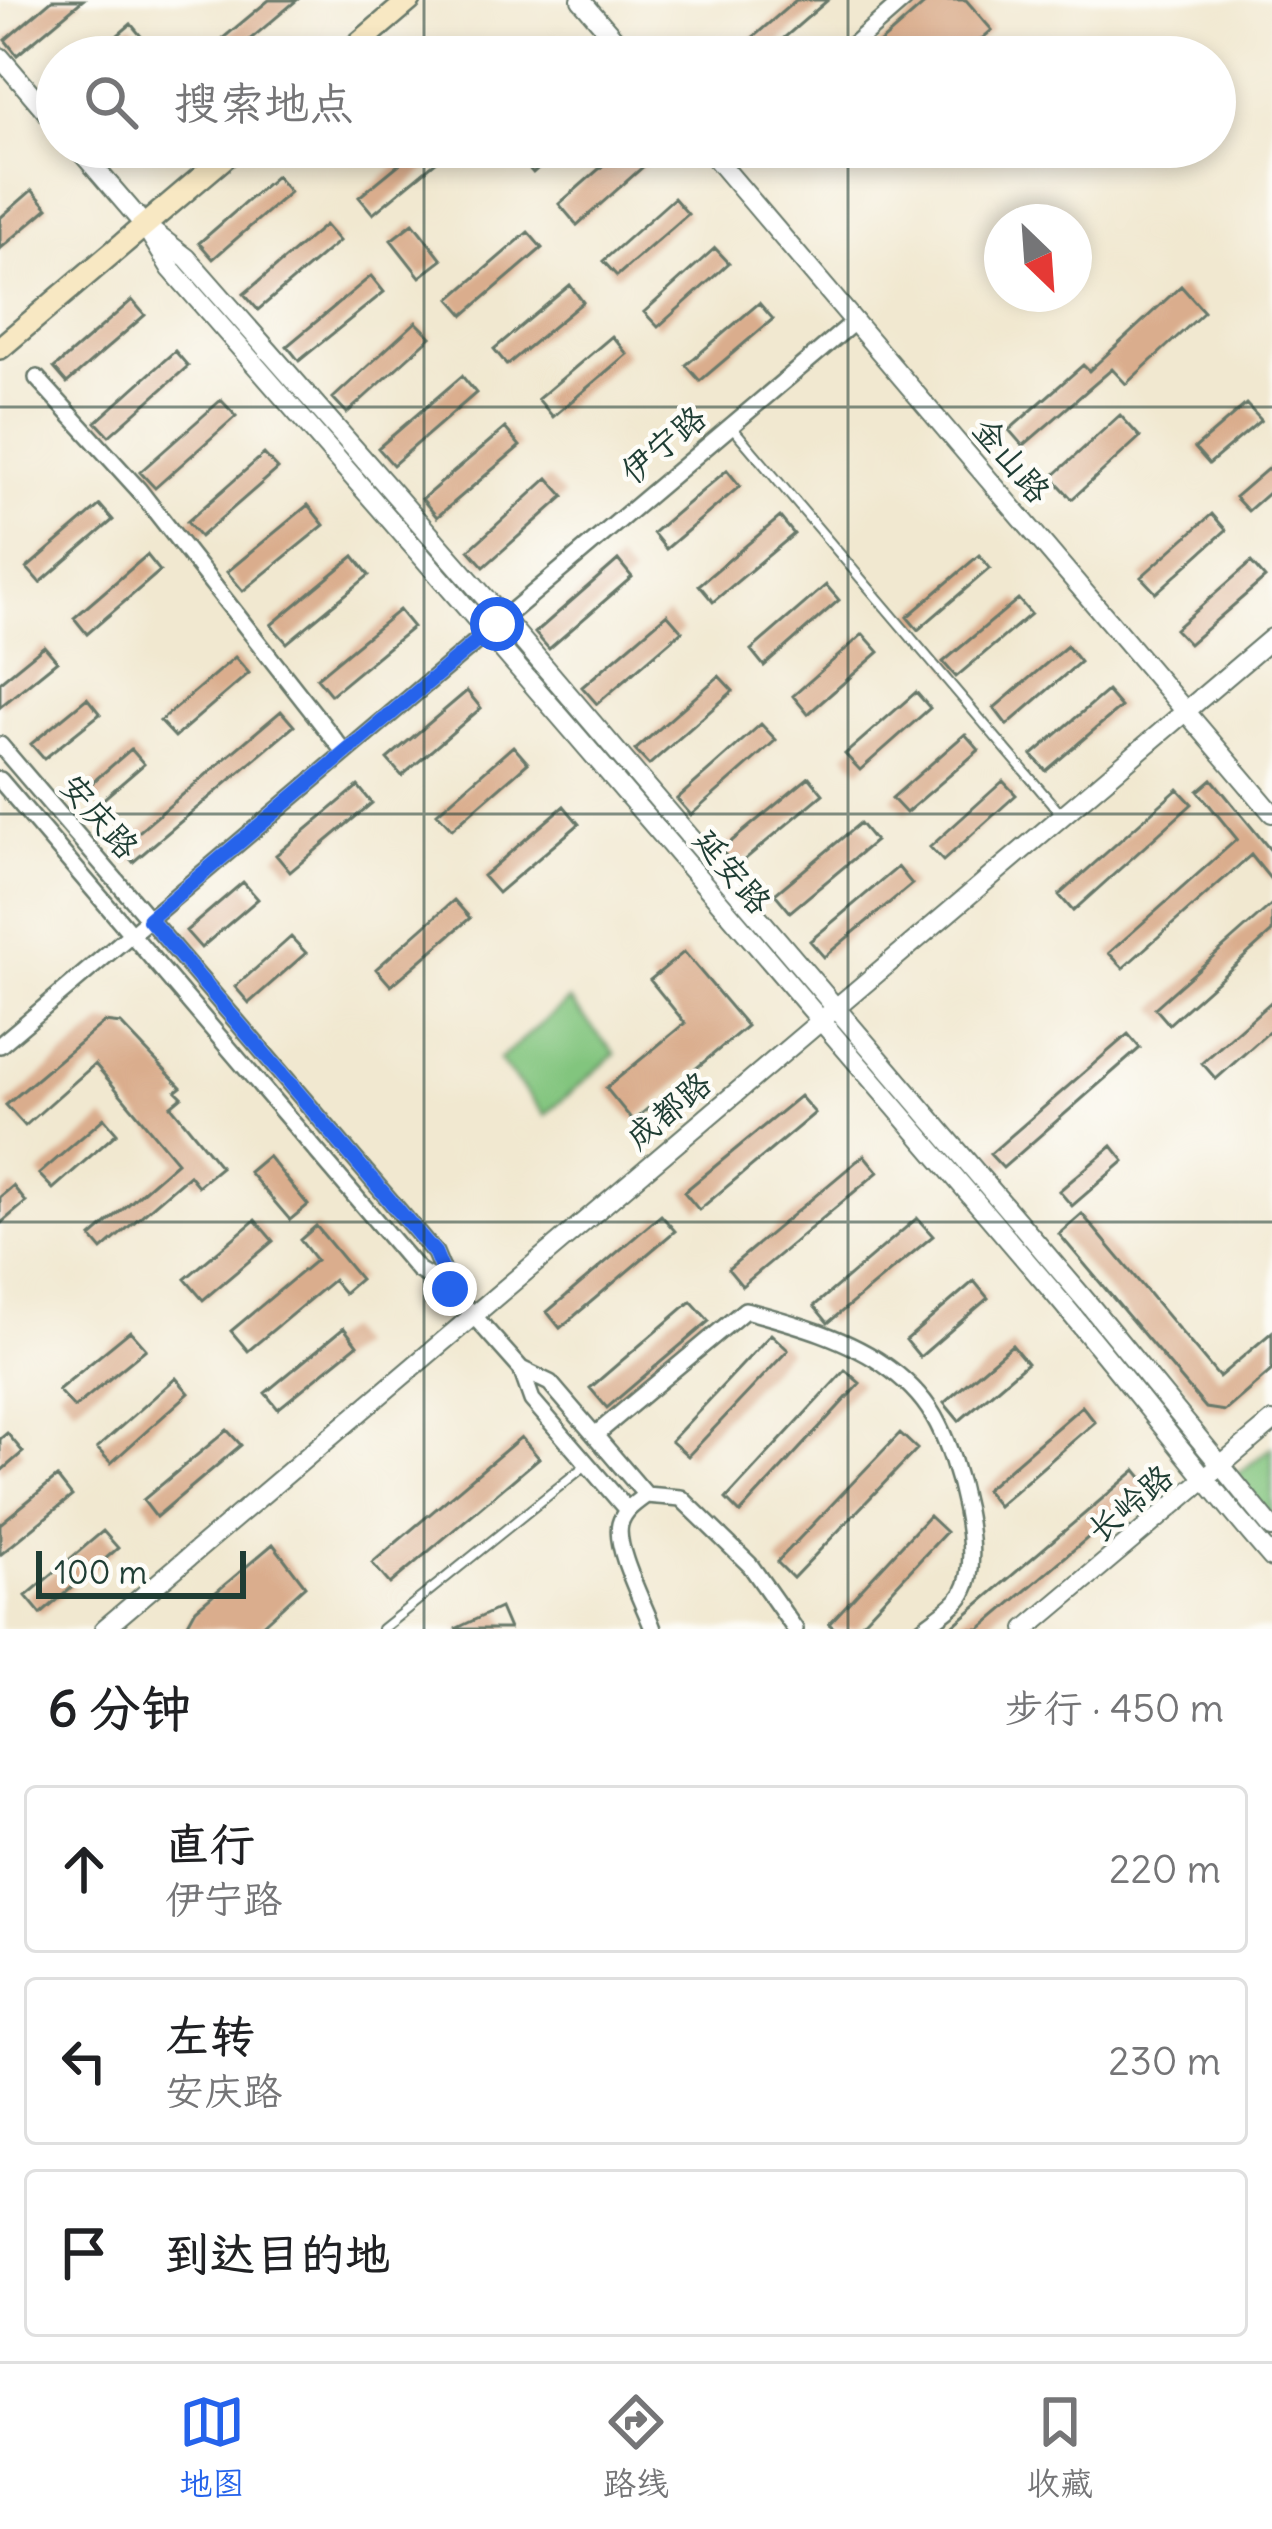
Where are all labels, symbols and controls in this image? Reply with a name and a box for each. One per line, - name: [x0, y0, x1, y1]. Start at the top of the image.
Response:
- search box: [36, 36, 1236, 168]
- icon: search: [78, 69, 144, 135]
- text: 搜索地点: [174, 75, 354, 131]
- north arrow: [984, 204, 1092, 312]
- street label: 伊宁路: [612, 396, 714, 492]
- street label: 金山路: [964, 409, 1060, 511]
- route start: [470, 597, 524, 651]
- street label: 安庆路: [52, 765, 148, 867]
- street label: 延安路: [685, 820, 781, 922]
- street label: 成都路: [617, 1062, 719, 1158]
- route end: [423, 1262, 477, 1316]
- street label: 长岭路: [1079, 1455, 1181, 1551]
- scale bar: [36, 1545, 246, 1598]
- text: 100 m: [54, 1551, 147, 1593]
- text: 6 分钟: [48, 1676, 192, 1740]
- text: 步行 · 450 m: [1005, 1684, 1224, 1733]
- text: 直行: [165, 1816, 255, 1872]
- icon: ahead: [51, 1836, 117, 1902]
- text: 220 m: [1109, 1845, 1221, 1894]
- text: 伊宁路: [165, 1875, 282, 1924]
- text: 左转: [165, 2008, 255, 2064]
- icon: left: [51, 2028, 117, 2094]
- text: 230 m: [1108, 2037, 1221, 2086]
- text: 安庆路: [165, 2067, 282, 2116]
- icon: arrive: [51, 2220, 117, 2286]
- text: 到达目的地: [165, 2226, 390, 2282]
- tab: 地图: [179, 2389, 245, 2504]
- tab: 路线: [603, 2389, 669, 2504]
- tab: 收藏: [1027, 2389, 1093, 2504]

